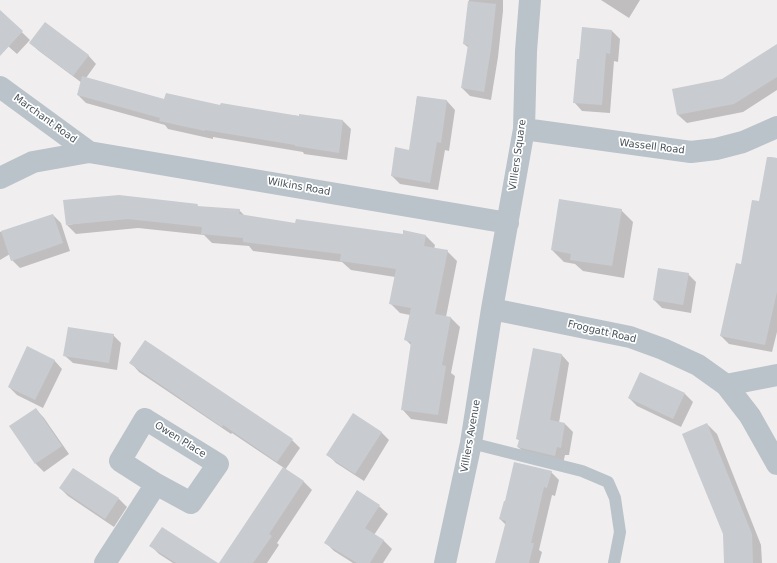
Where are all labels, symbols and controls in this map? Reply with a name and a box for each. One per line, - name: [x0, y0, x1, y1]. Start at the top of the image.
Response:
- street label: Marchant Road: [11, 92, 79, 146]
- street label: Villiers Square: [507, 119, 529, 191]
- street label: Wassell Road: [619, 137, 685, 157]
- street label: Wilkins Road: [267, 176, 331, 198]
- street label: Froggatt Road: [567, 318, 637, 346]
- street label: Villiers Avenue: [459, 399, 483, 473]
- street label: Owen Place: [152, 419, 208, 461]

